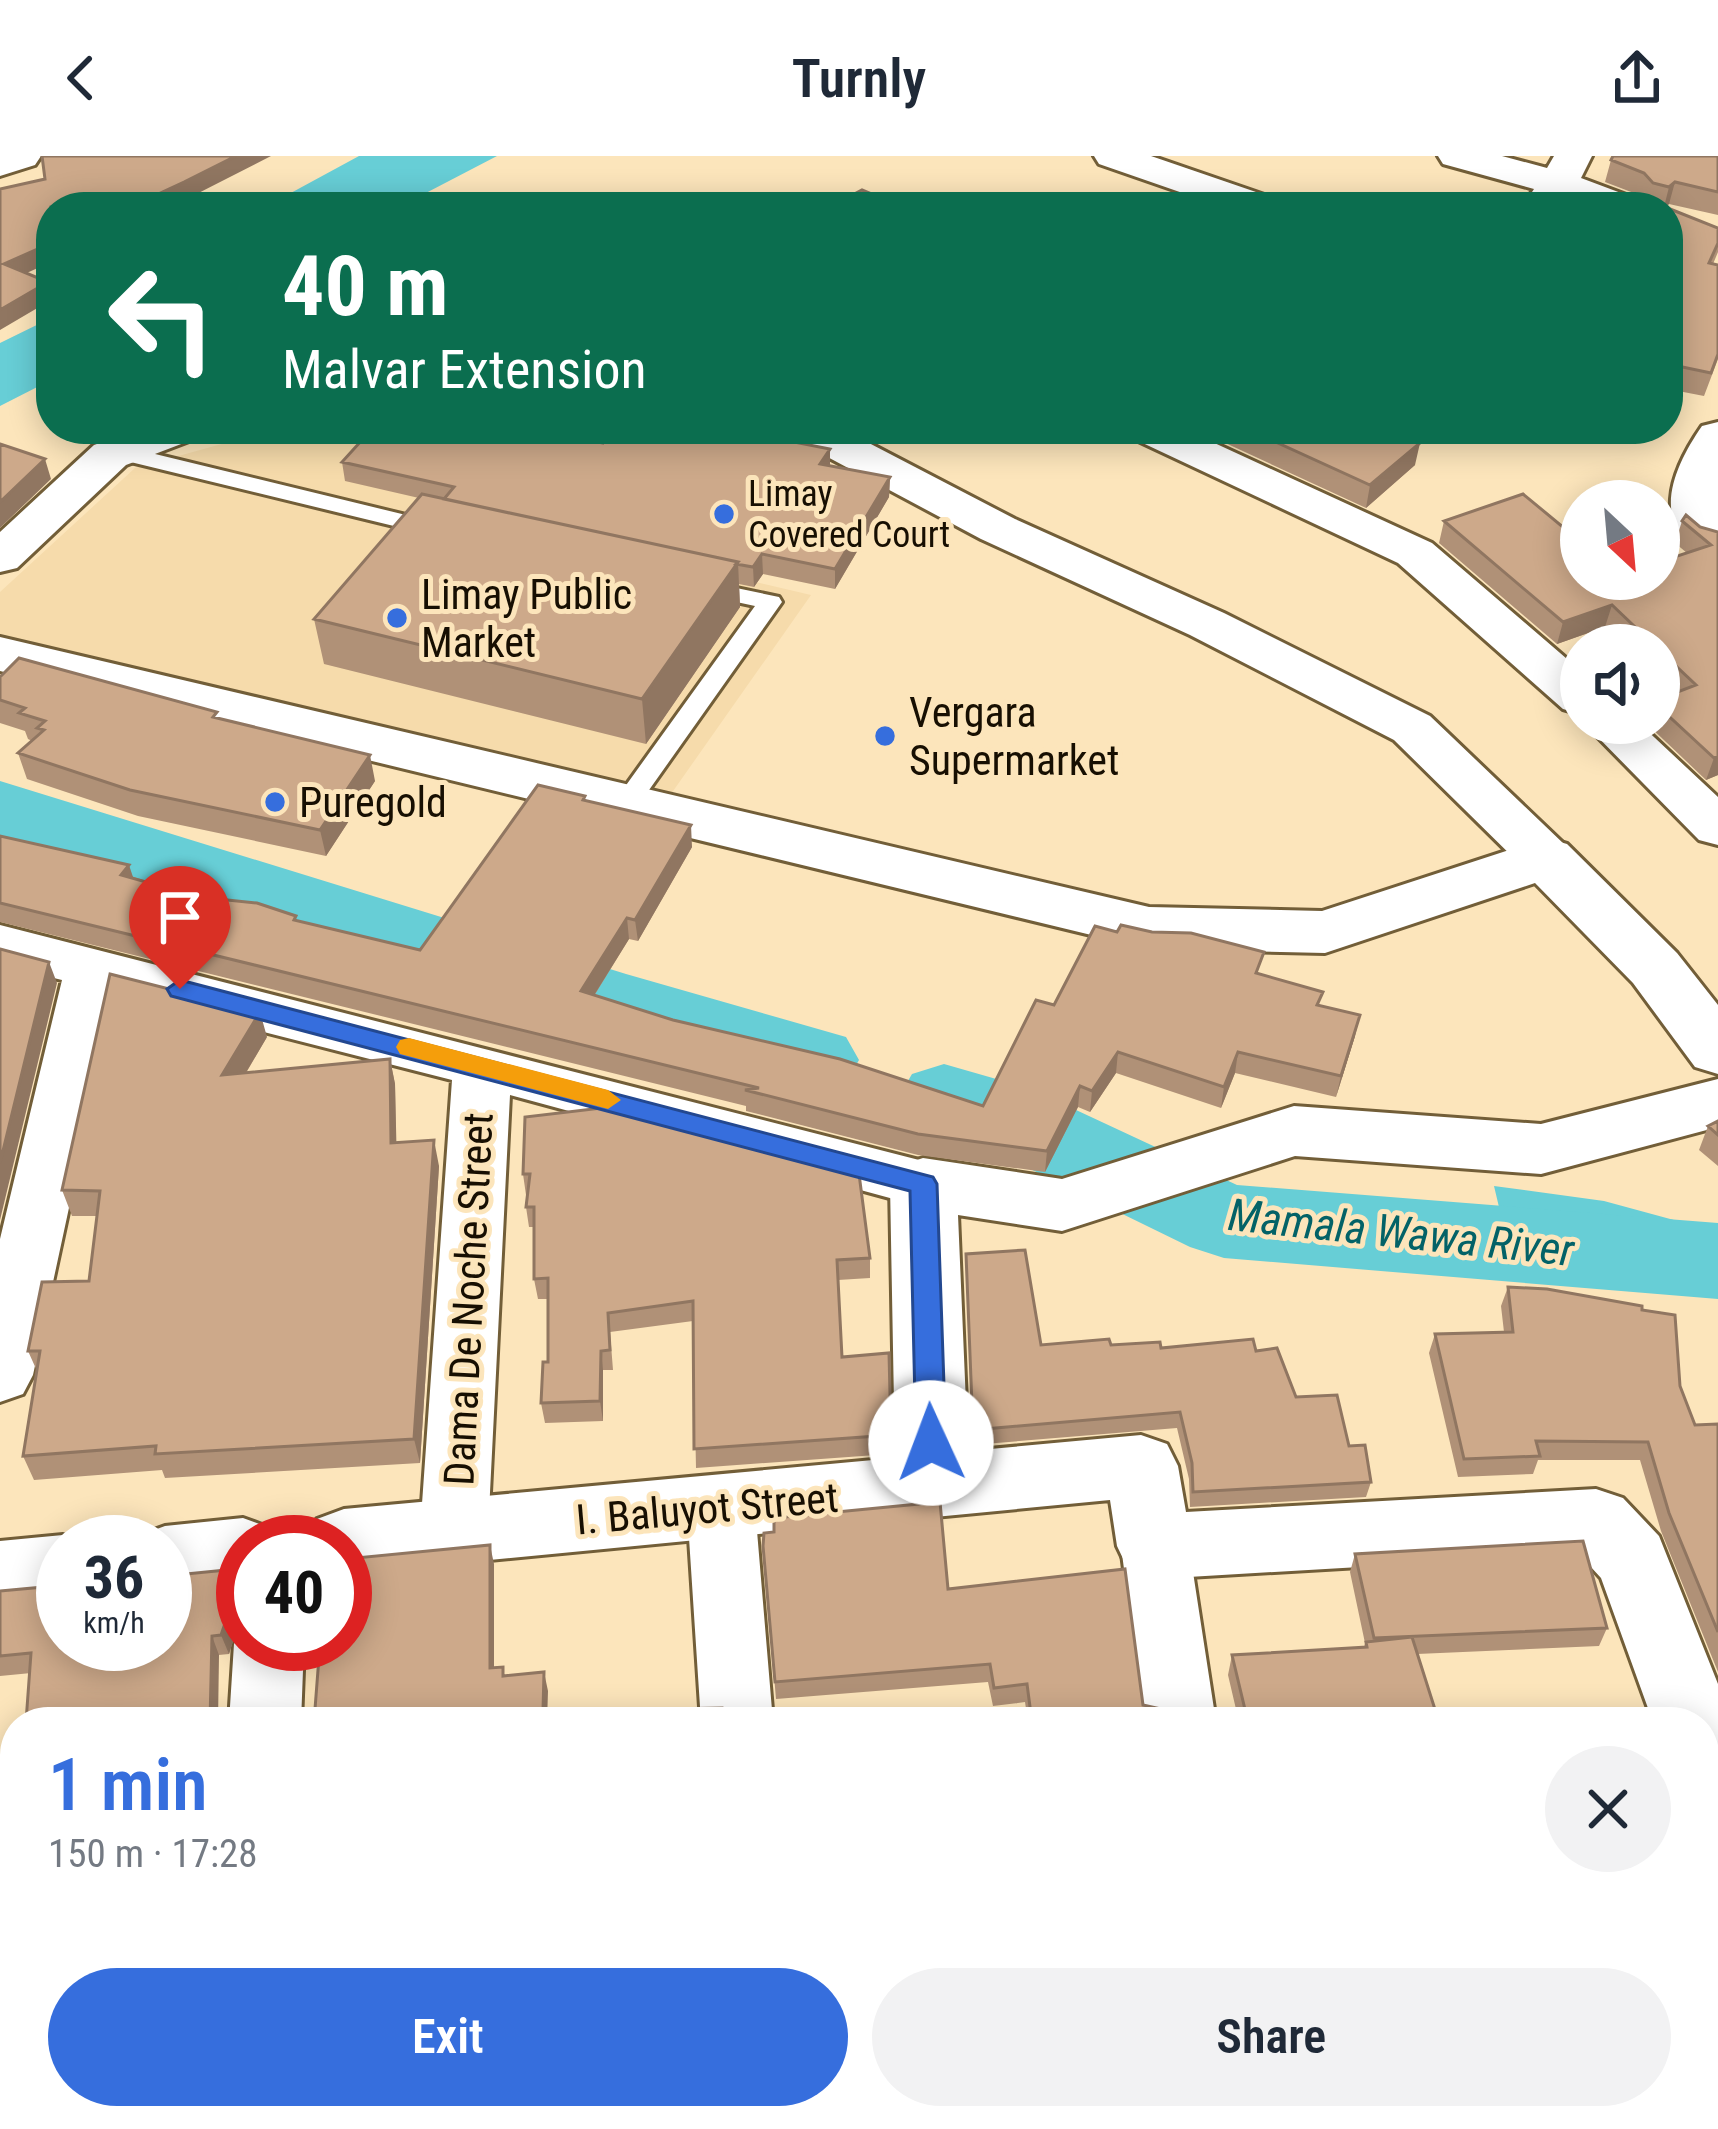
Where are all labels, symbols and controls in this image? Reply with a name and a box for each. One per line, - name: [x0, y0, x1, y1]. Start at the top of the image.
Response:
- icon: back: [48, 45, 114, 111]
- icon: share: [1604, 45, 1670, 111]
- text: Turnly: [792, 47, 926, 110]
- text: 40 m: [282, 237, 449, 336]
- icon: left: [84, 240, 240, 396]
- text: Malvar Extension: [282, 338, 647, 401]
- place label: Limay Covered Court: [748, 473, 950, 556]
- north arrow: [1560, 480, 1680, 600]
- map controls: [1560, 480, 1680, 744]
- marker: Limay Covered Court: [711, 501, 737, 527]
- place label: Limay Public Market: [421, 570, 632, 667]
- marker: Limay Public Market: [384, 605, 410, 631]
- button: sound: [1560, 624, 1680, 744]
- place label: Vergara Supermarket: [909, 688, 1119, 785]
- marker: Vergara Supermarket: [872, 723, 898, 749]
- place label: Puregold: [299, 778, 447, 827]
- marker: Puregold: [262, 789, 288, 815]
- pin: [129, 866, 231, 989]
- icon: arrive: [147, 884, 213, 950]
- street label: Dama De Noche Street: [434, 1111, 503, 1487]
- water label: Mamala Wawa River: [1226, 1188, 1578, 1277]
- position arrow: [868, 1380, 994, 1506]
- street label: I. Baluyot Street: [574, 1473, 840, 1544]
- speed limit sign: 40: [216, 1515, 372, 1671]
- text: 36: [84, 1542, 144, 1613]
- text: km/h: [83, 1605, 145, 1640]
- text: 1 min: [48, 1743, 207, 1828]
- button: close: [1545, 1746, 1671, 1872]
- text: 150 m · 17:28: [48, 1831, 258, 1877]
- button: Exit: [48, 1968, 848, 2106]
- button: Share: [872, 1968, 1671, 2106]

